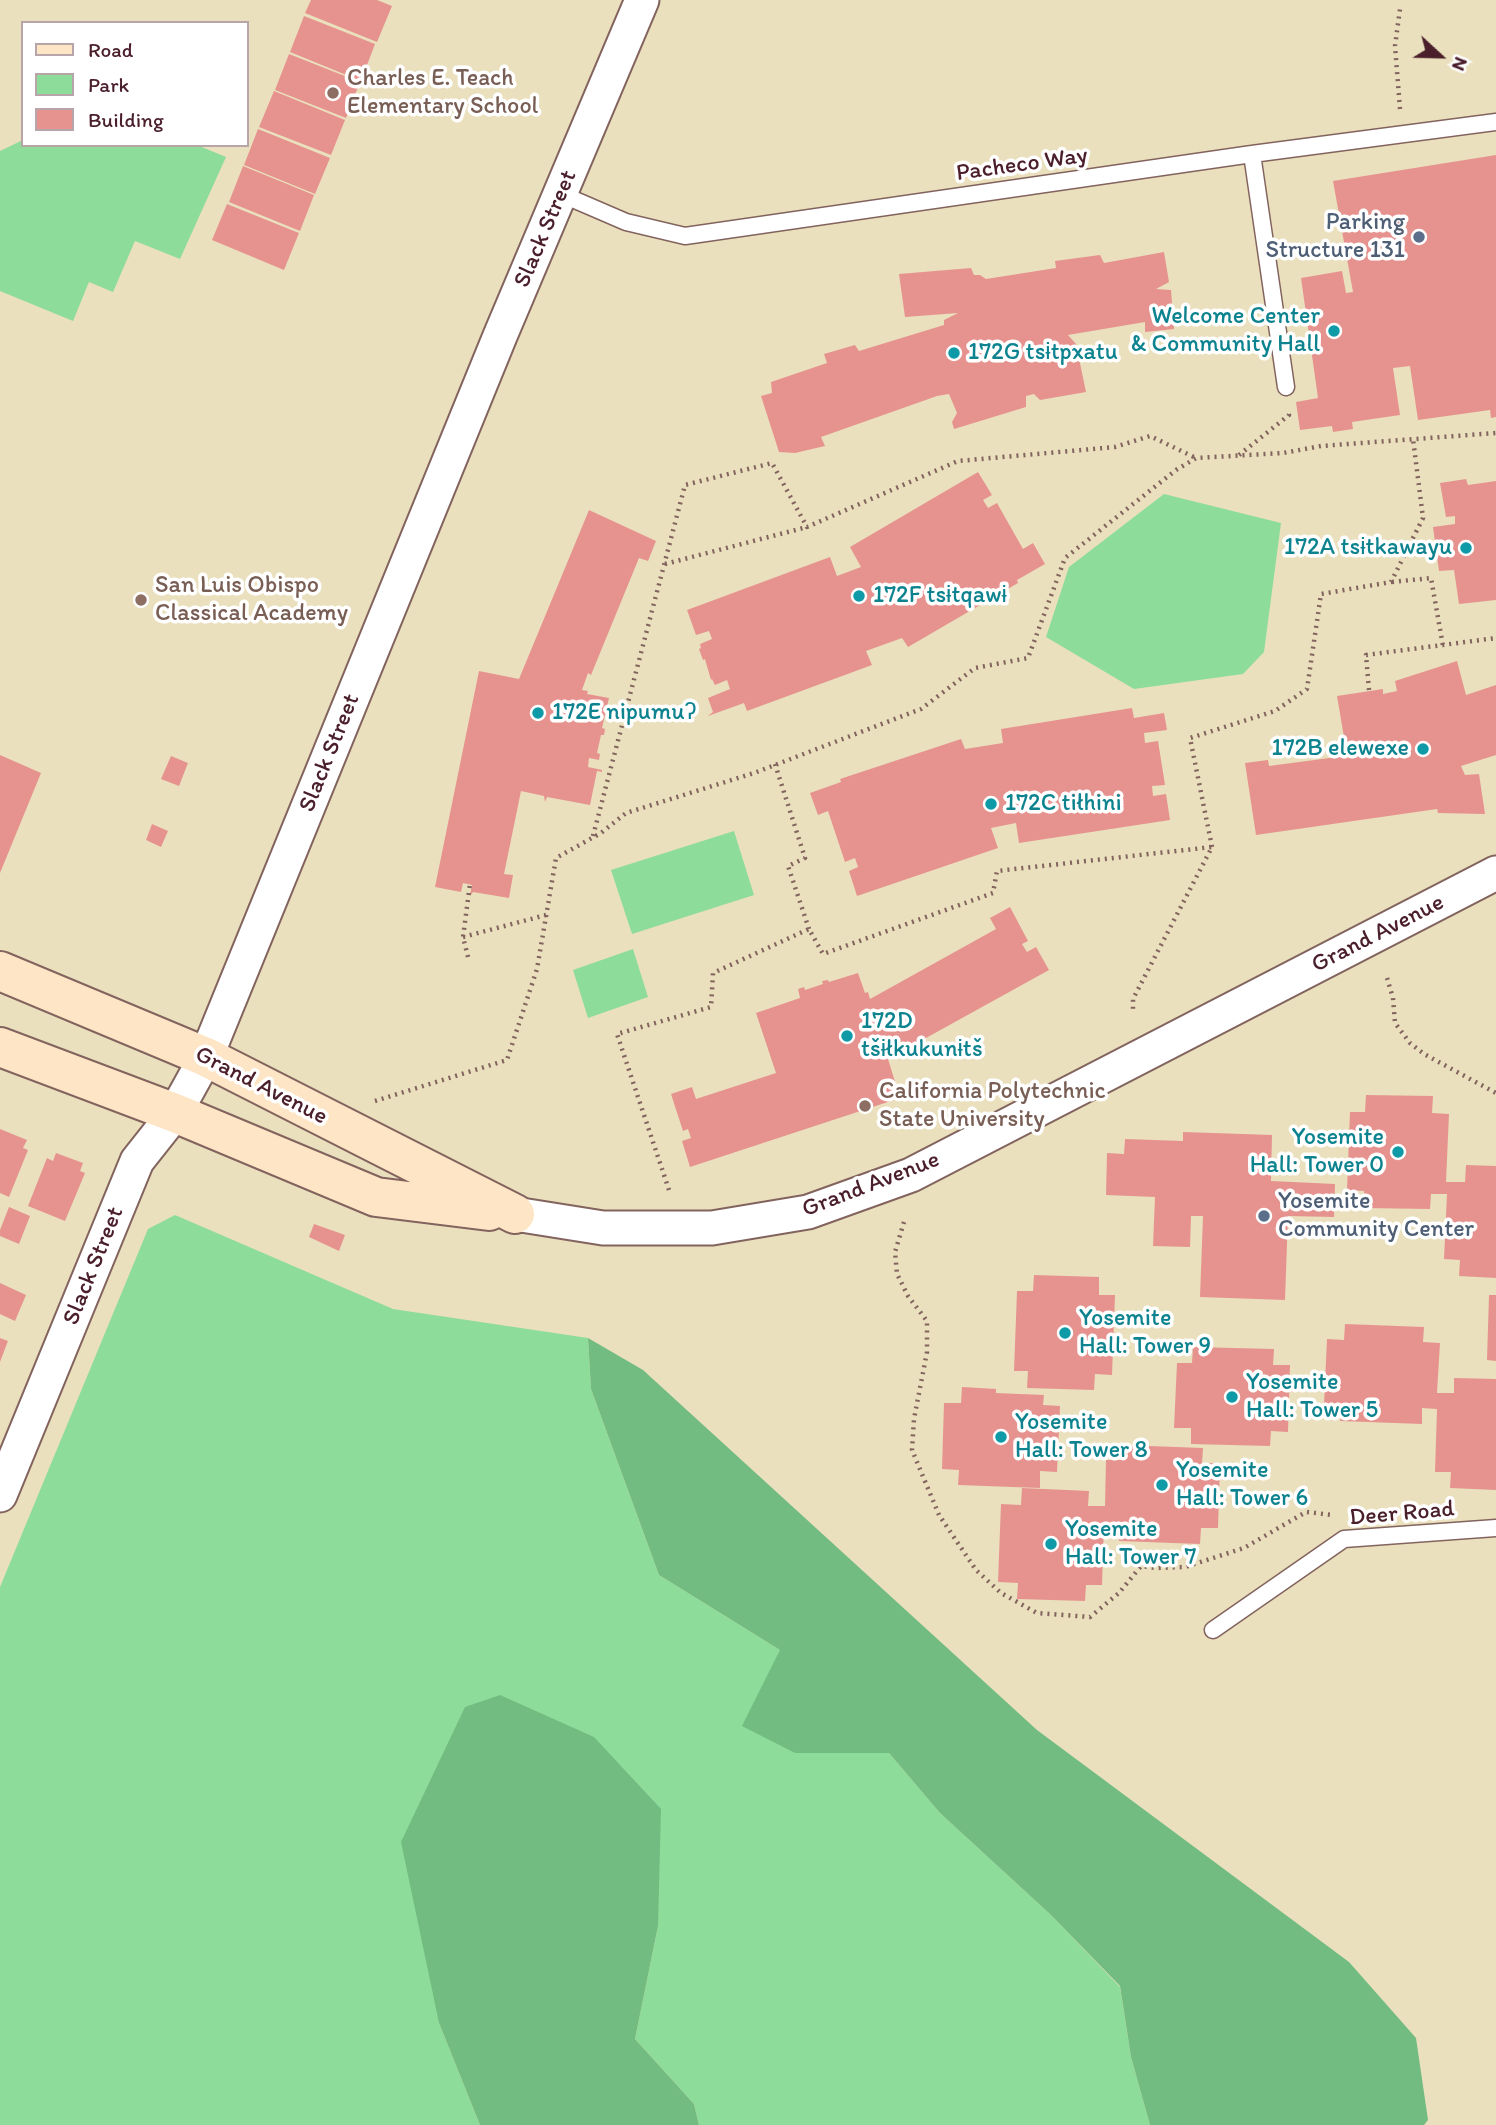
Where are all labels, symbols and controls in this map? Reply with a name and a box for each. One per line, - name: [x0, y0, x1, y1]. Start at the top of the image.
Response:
- legend: [21, 21, 248, 147]
- north arrow: [1405, 21, 1475, 91]
- text: Road: [88, 37, 133, 62]
- text: N: [1447, 54, 1473, 74]
- place label: Charles E. Teach Elementary School: [347, 65, 538, 121]
- text: Park: [88, 72, 129, 97]
- marker: Charles E. Teach Elementary School: [325, 85, 341, 101]
- text: Building: [88, 107, 164, 132]
- street label: Pacheco Way: [954, 142, 1090, 188]
- street label: Slack Street: [508, 166, 584, 292]
- place label: Parking Structure 131: [1265, 209, 1405, 265]
- marker: Parking Structure 131: [1411, 229, 1427, 245]
- place label: Welcome Center & Community Hall: [1131, 303, 1320, 359]
- marker: Welcome Center & Community Hall: [1326, 323, 1342, 339]
- place label: 172G tsɨtpxatu: [968, 339, 1118, 367]
- marker: 172G tsɨtpxatu: [946, 345, 962, 361]
- place label: 172A tsɨtkawayu: [1284, 534, 1452, 562]
- marker: 172A tsɨtkawayu: [1458, 540, 1474, 556]
- place label: San Luis Obispo Classical Academy: [155, 572, 348, 628]
- place label: 172F tsɨtqawɨ: [873, 582, 1007, 610]
- marker: 172F tsɨtqawɨ: [851, 588, 867, 604]
- marker: San Luis Obispo Classical Academy: [133, 592, 149, 608]
- street label: Slack Street: [293, 690, 367, 816]
- place label: 172E nipumuʔ: [552, 699, 697, 727]
- marker: 172E nipumuʔ: [530, 705, 546, 721]
- place label: 172B elewexe: [1272, 735, 1409, 763]
- marker: 172B elewexe: [1415, 741, 1431, 757]
- place label: 172C tiłhini: [1005, 790, 1122, 818]
- marker: 172C tiłhini: [983, 796, 999, 812]
- street label: Grand Avenue: [1307, 888, 1449, 980]
- place label: 172D tšɨłkukunɨtš: [861, 1008, 983, 1064]
- marker: 172D tšɨłkukunɨtš: [839, 1028, 855, 1044]
- street label: Grand Avenue: [190, 1040, 332, 1132]
- place label: California Polytechnic State University: [879, 1078, 1106, 1134]
- marker: California Polytechnic State University: [857, 1098, 873, 1114]
- place label: Yosemite Hall: Tower 0: [1250, 1124, 1384, 1180]
- marker: Yosemite Hall: Tower 0: [1390, 1144, 1406, 1160]
- street label: Grand Avenue: [798, 1146, 944, 1224]
- place label: Yosemite Community Center: [1278, 1188, 1474, 1244]
- street label: Slack Street: [57, 1203, 131, 1329]
- marker: Yosemite Community Center: [1256, 1208, 1272, 1224]
- place label: Yosemite Hall: Tower 9: [1079, 1305, 1211, 1361]
- marker: Yosemite Hall: Tower 9: [1057, 1325, 1073, 1341]
- place label: Yosemite Hall: Tower 5: [1246, 1369, 1378, 1425]
- marker: Yosemite Hall: Tower 5: [1224, 1389, 1240, 1405]
- place label: Yosemite Hall: Tower 8: [1015, 1409, 1148, 1465]
- marker: Yosemite Hall: Tower 8: [993, 1429, 1009, 1445]
- place label: Yosemite Hall: Tower 6: [1176, 1457, 1308, 1513]
- marker: Yosemite Hall: Tower 6: [1154, 1477, 1170, 1493]
- street label: Deer Road: [1348, 1495, 1456, 1533]
- place label: Yosemite Hall: Tower 7: [1065, 1516, 1196, 1572]
- marker: Yosemite Hall: Tower 7: [1043, 1536, 1059, 1552]

